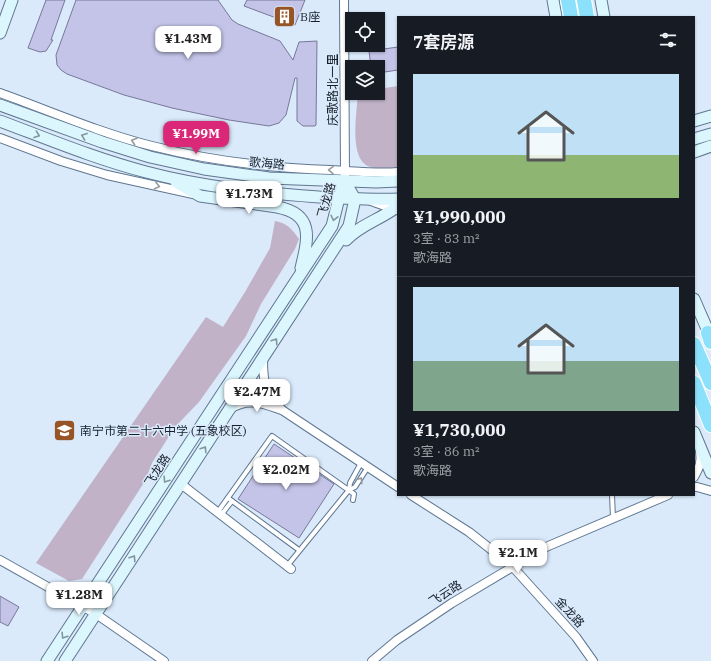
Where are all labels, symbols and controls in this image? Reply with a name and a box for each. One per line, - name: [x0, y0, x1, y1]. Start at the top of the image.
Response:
- building icon: B座: [271, 3, 297, 29]
- place label: B座: [300, 9, 320, 24]
- map controls: [345, 12, 385, 100]
- button: locate: [345, 12, 385, 52]
- pin: ¥1.43M: [155, 26, 221, 60]
- icon: filters: [657, 29, 679, 51]
- text: ¥1.43M: [164, 30, 212, 47]
- text: 7套房源: [413, 31, 474, 53]
- street label: 庆歌路北一里: [325, 54, 340, 126]
- button: layers: [345, 60, 385, 100]
- icon: home: [510, 100, 582, 172]
- pin: ¥1.99M: [163, 121, 229, 155]
- text: ¥1.99M: [172, 125, 220, 142]
- one-way arrow: [33, 130, 40, 138]
- one-way arrow: [81, 132, 88, 140]
- one-way arrow: [131, 137, 138, 145]
- street label: 歌海路: [248, 154, 286, 172]
- one-way arrow: [328, 166, 334, 175]
- pin: ¥1.73M: [216, 181, 282, 215]
- street label: 飞龙路: [314, 181, 338, 219]
- one-way arrow: [154, 182, 161, 190]
- text: ¥1.73M: [225, 185, 273, 202]
- text: ¥1,990,000: [413, 206, 506, 228]
- one-way arrow: [330, 214, 339, 221]
- text: 3室 · 83 m²: [413, 230, 480, 247]
- text: 歌海路: [413, 249, 452, 266]
- icon: home: [510, 313, 582, 385]
- one-way arrow: [271, 338, 278, 345]
- pin: ¥2.47M: [224, 379, 290, 413]
- text: ¥2.47M: [233, 383, 281, 400]
- school or university icon: 南宁市第二十六中学 (五象校区): [51, 417, 77, 443]
- text: ¥1,730,000: [413, 419, 506, 441]
- place label: 南宁市第二十六中学 (五象校区): [80, 423, 247, 438]
- text: 3室 · 86 m²: [413, 443, 480, 460]
- one-way arrow: [199, 446, 207, 453]
- street label: 飞龙路: [141, 451, 173, 489]
- pin: ¥2.02M: [253, 457, 319, 491]
- text: ¥2.02M: [262, 461, 310, 478]
- text: 歌海路: [413, 462, 452, 479]
- one-way arrow: [163, 476, 171, 483]
- one-way arrow: [355, 477, 363, 484]
- pin: ¥2.1M: [490, 540, 546, 574]
- text: ¥2.1M: [498, 544, 538, 561]
- one-way arrow: [128, 555, 136, 562]
- street label: 飞云路: [426, 577, 464, 609]
- pin: ¥1.28M: [46, 582, 112, 616]
- text: ¥1.28M: [55, 586, 103, 603]
- street label: 金龙路: [552, 594, 588, 630]
- one-way arrow: [62, 631, 69, 638]

